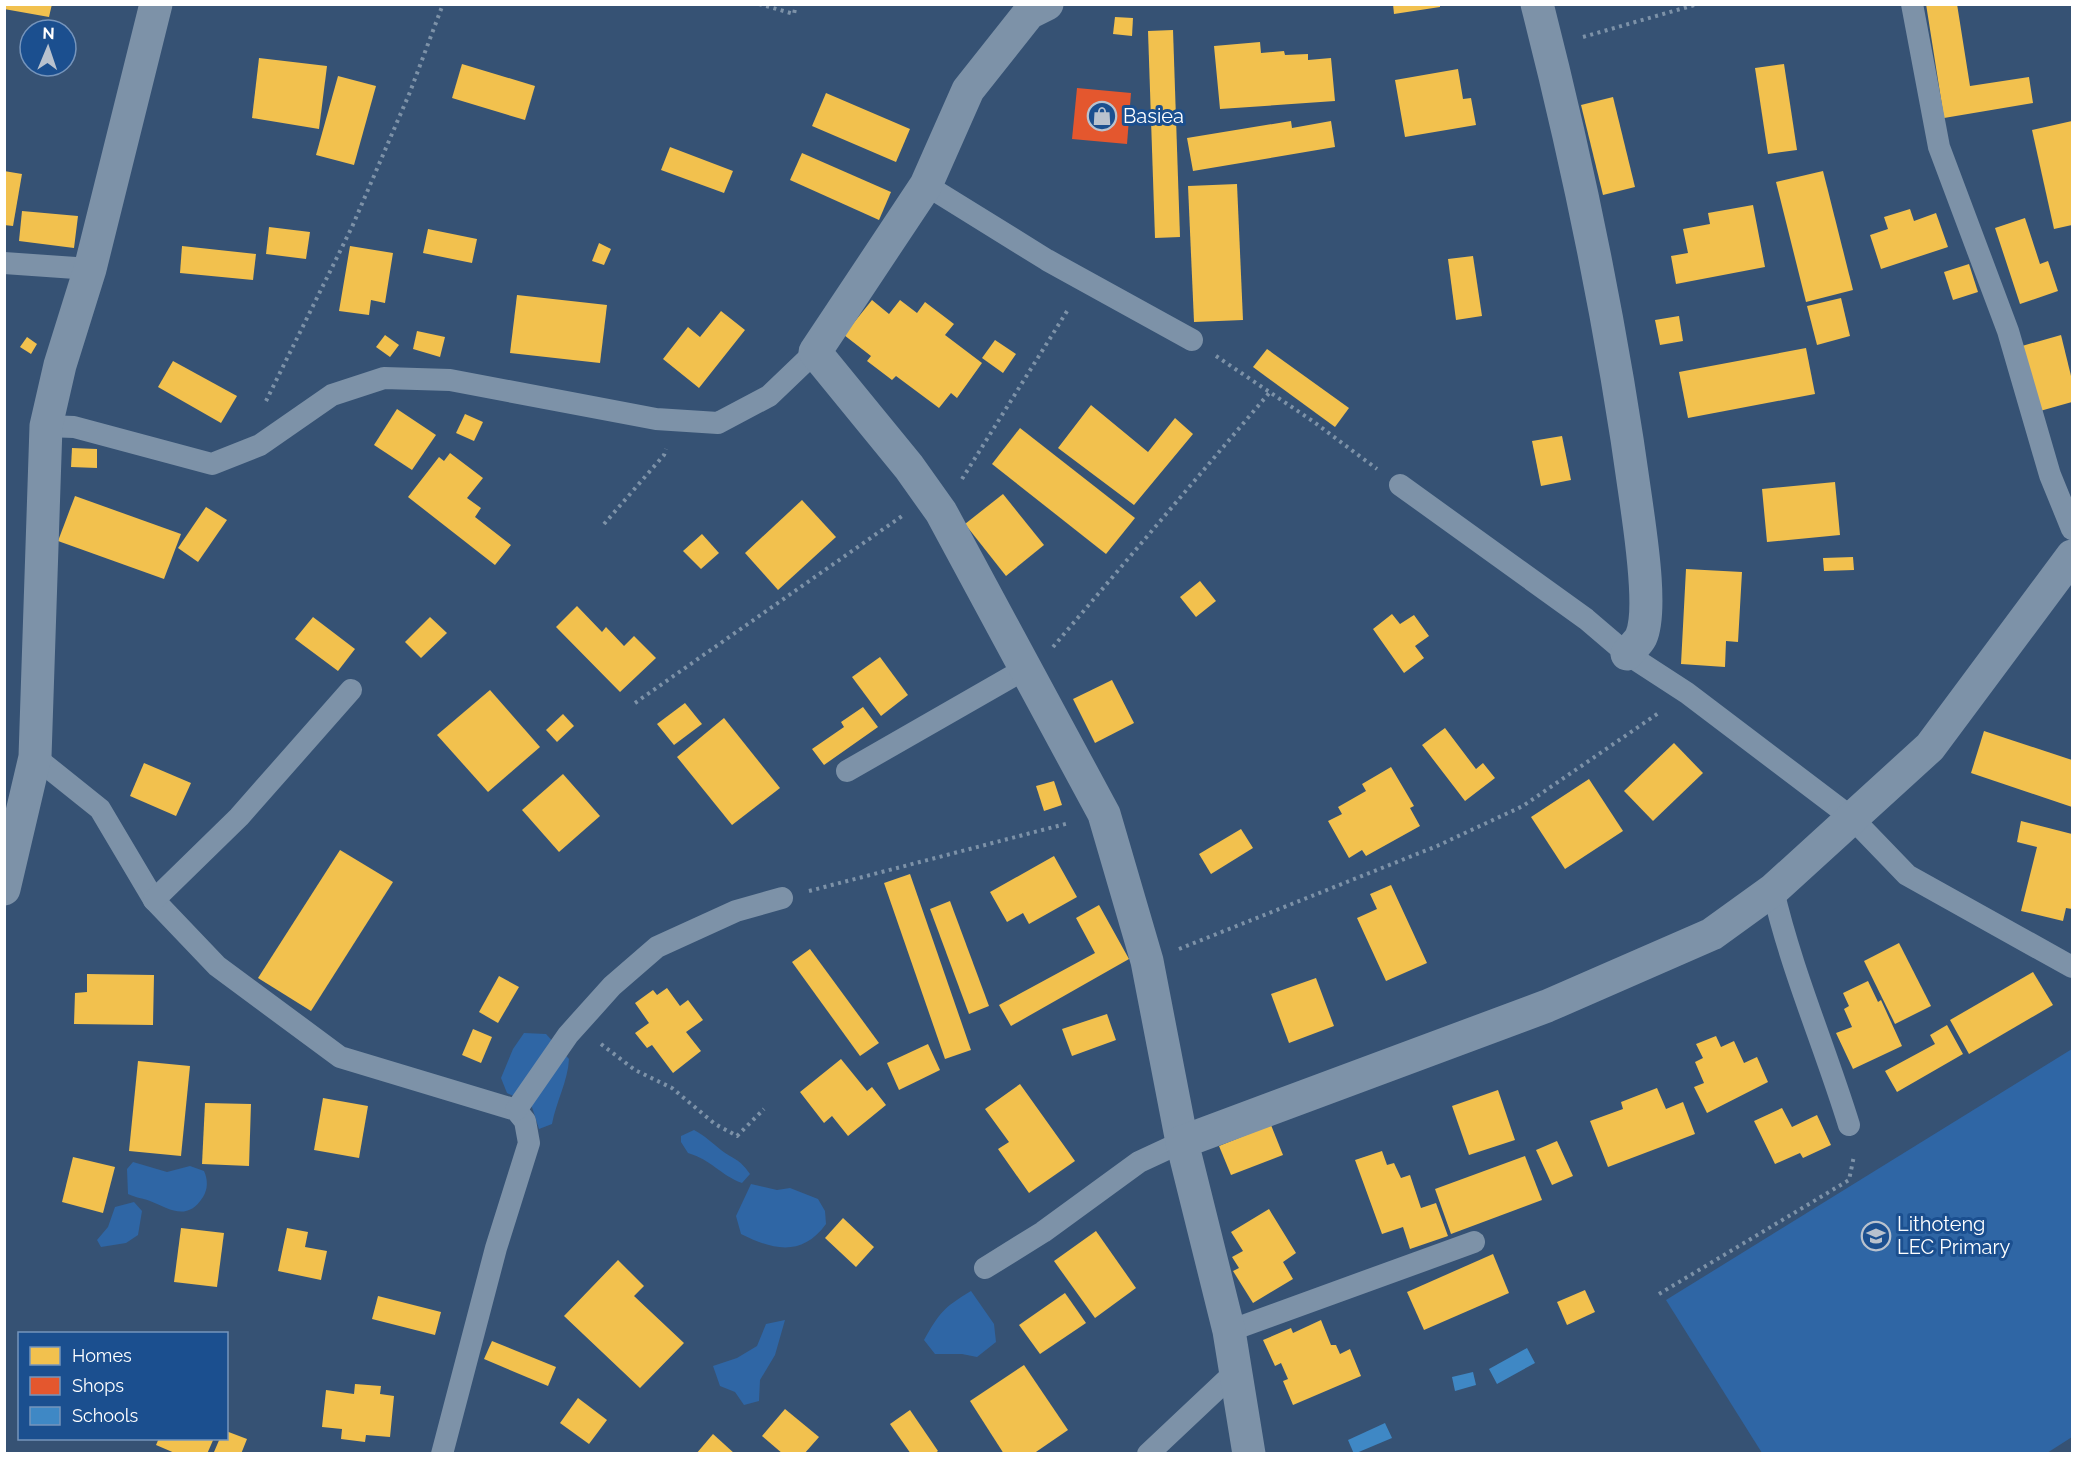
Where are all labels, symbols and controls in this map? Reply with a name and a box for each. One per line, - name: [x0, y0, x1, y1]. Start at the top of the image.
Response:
- north arrow: [18, 18, 78, 78]
- text: N: [42, 24, 55, 43]
- shop icon: Basiea: [1086, 100, 1118, 132]
- place label: Basiea: [1123, 104, 1184, 128]
- place label: Lithoteng LEC Primary: [1897, 1212, 2010, 1259]
- school or university icon: Lithoteng LEC Primary: [1860, 1220, 1892, 1252]
- legend: [18, 1332, 228, 1440]
- text: Homes: [72, 1345, 132, 1366]
- text: Shops: [72, 1375, 124, 1396]
- text: Schools: [72, 1405, 139, 1426]

